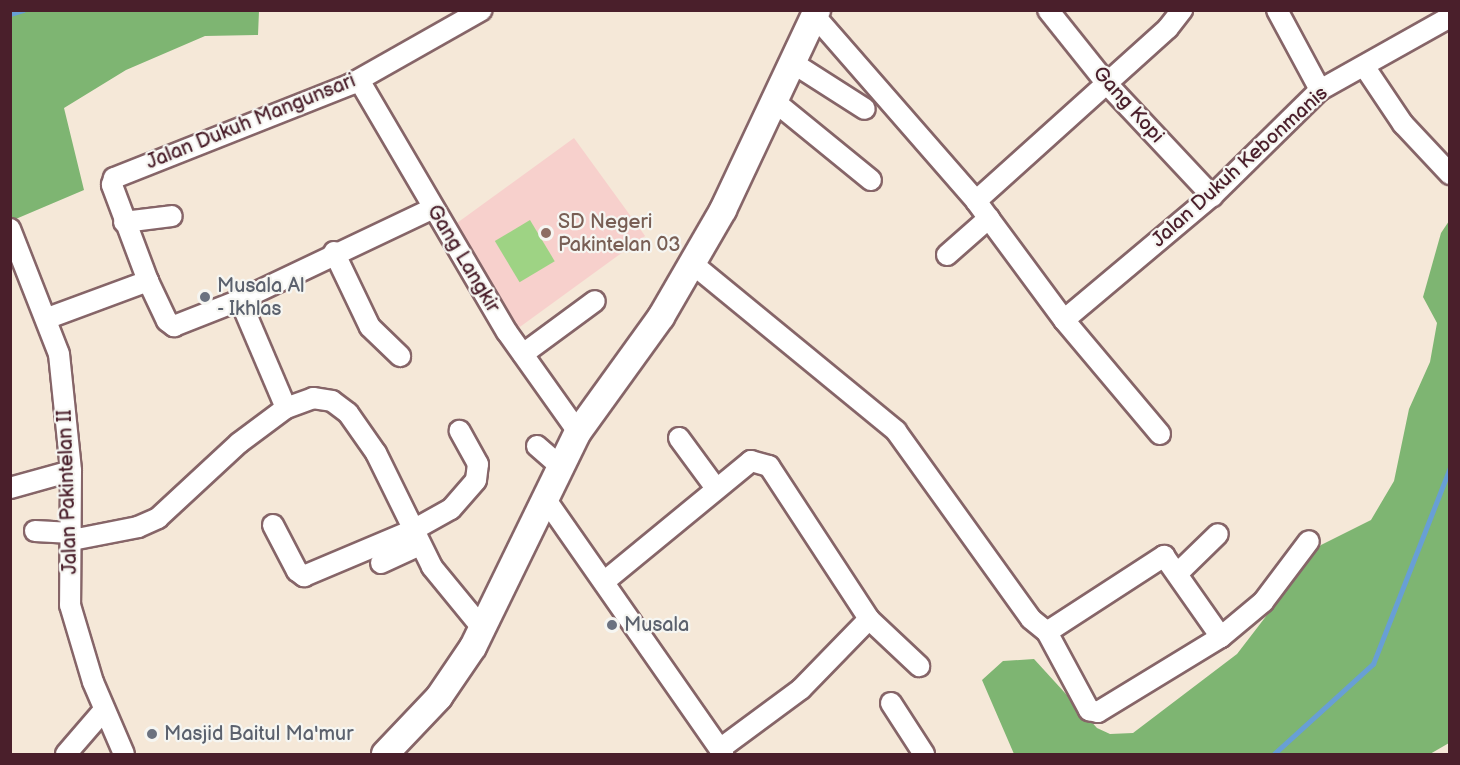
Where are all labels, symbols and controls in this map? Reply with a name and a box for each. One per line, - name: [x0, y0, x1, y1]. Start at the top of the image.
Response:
- street label: Gang Kopi: [1087, 62, 1169, 148]
- street label: Jalan Dukuh Mangunsari: [143, 69, 359, 175]
- street label: Jalan Dukuh Kebonmanis: [1147, 82, 1333, 252]
- street label: Gang Langkir: [421, 201, 505, 317]
- place label: SD Negeri Pakintelan 03: [558, 210, 681, 257]
- marker: SD Negeri Pakintelan 03: [539, 226, 553, 240]
- place label: Musala Al - Ikhlas: [217, 274, 304, 321]
- marker: Musala Al - Ikhlas: [198, 290, 212, 304]
- street label: Jalan Pakintelan II: [53, 409, 83, 575]
- place label: Musala: [624, 613, 689, 637]
- marker: Musala: [605, 618, 619, 632]
- place label: Masjid Baitul Ma'mur: [164, 722, 353, 746]
- marker: Masjid Baitul Ma'mur: [145, 727, 159, 741]

